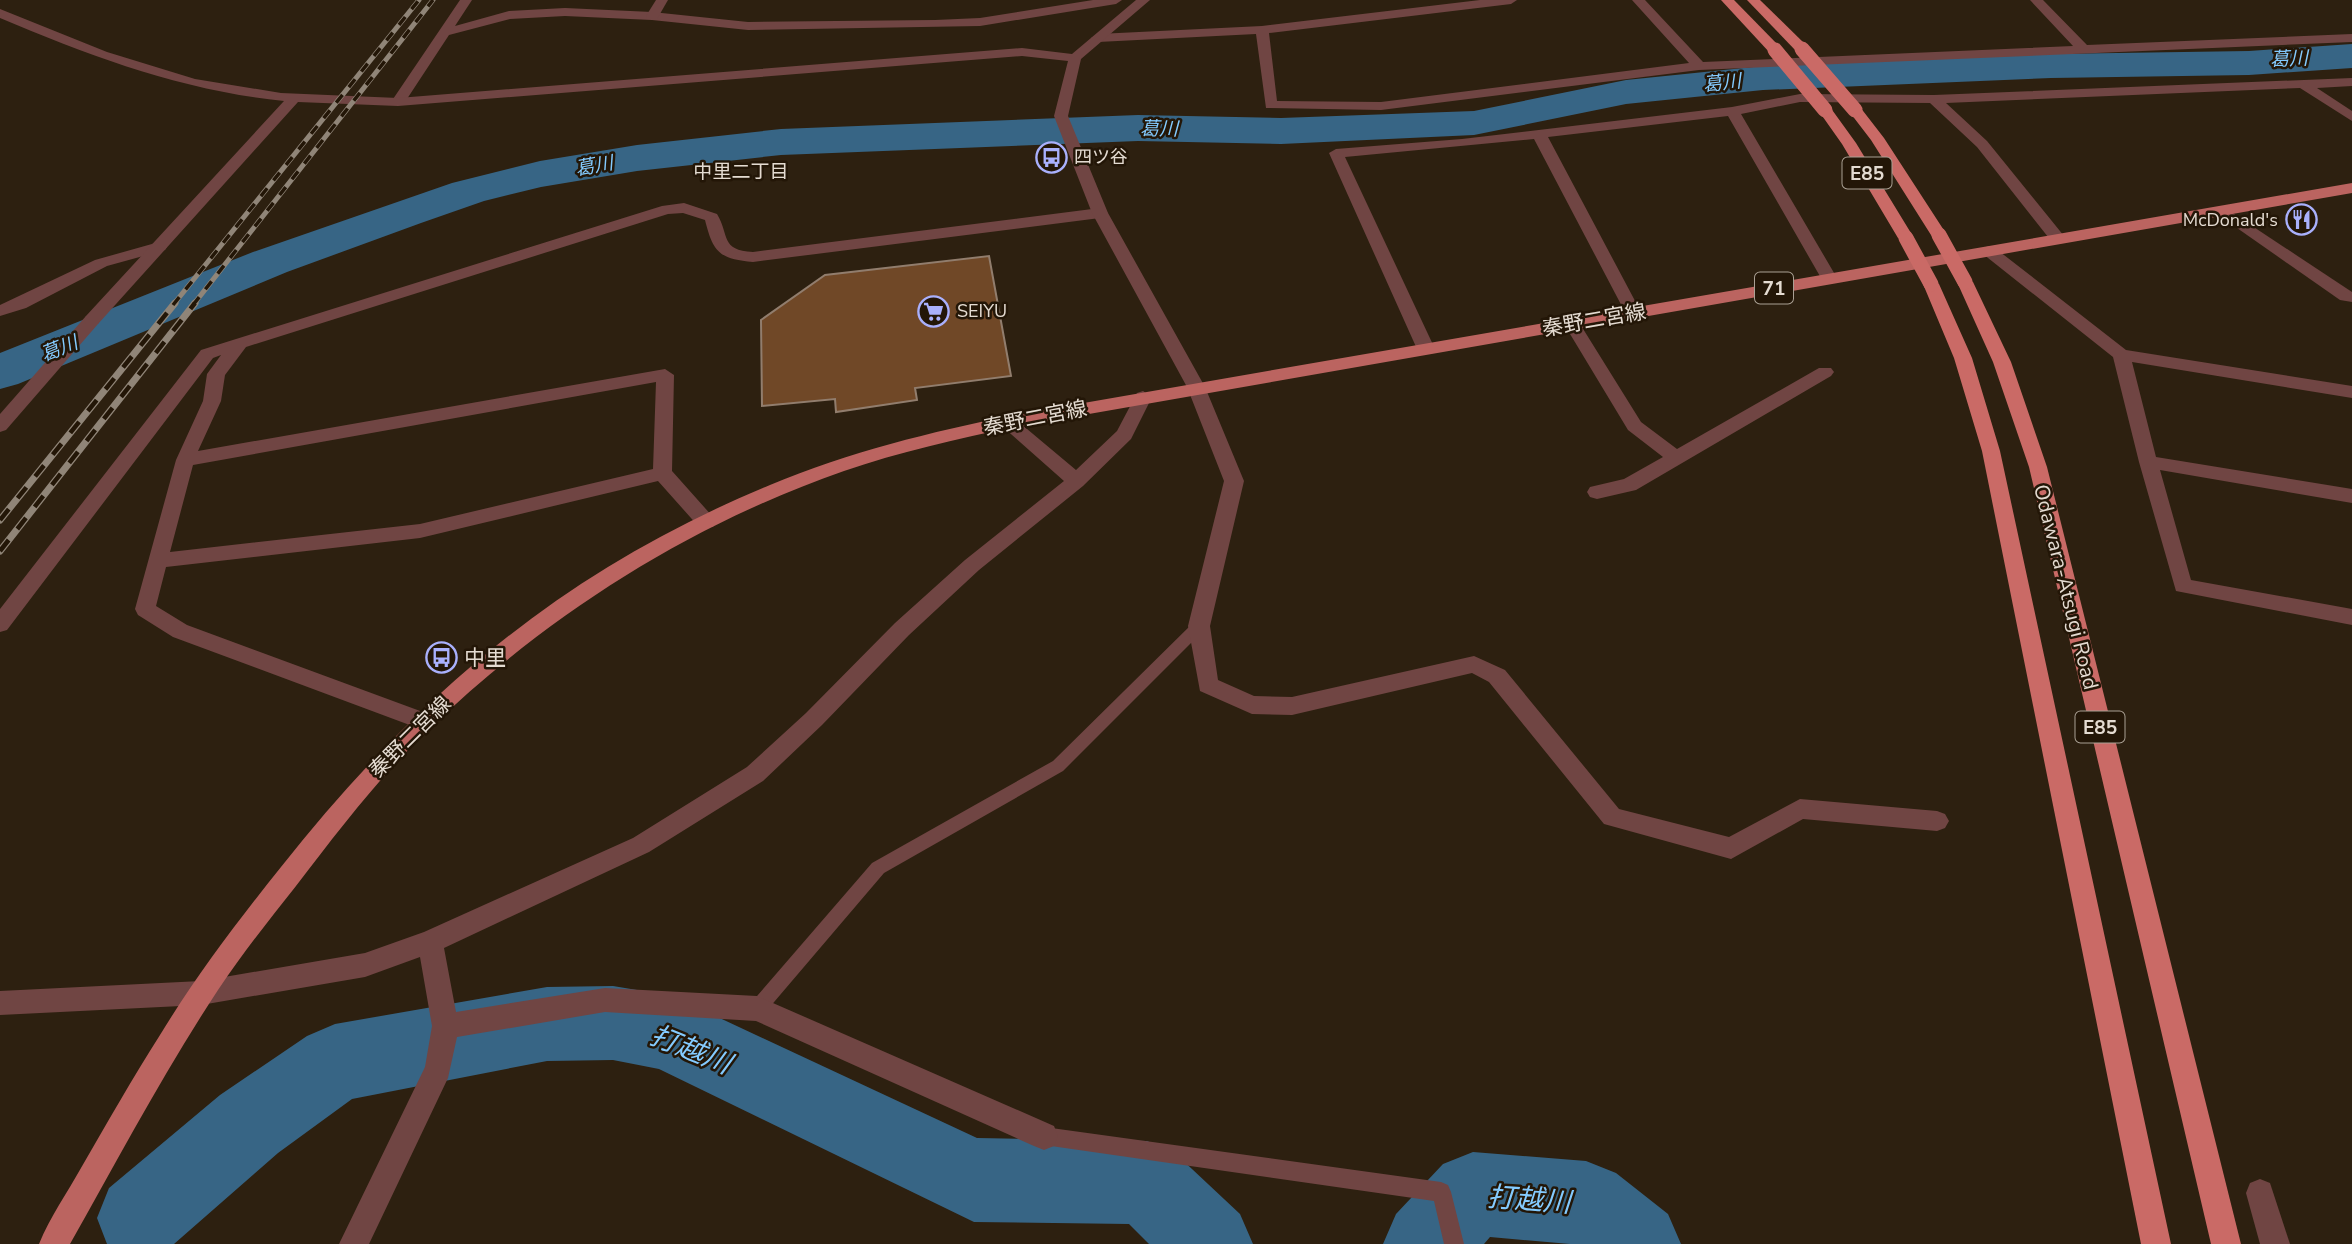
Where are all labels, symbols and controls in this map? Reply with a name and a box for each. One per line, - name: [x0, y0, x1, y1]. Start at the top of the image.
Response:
- water label: 葛川: [2270, 45, 2310, 73]
- water label: 葛川: [1702, 68, 1744, 98]
- water label: 葛川: [1140, 116, 1180, 142]
- bus stop icon: 四ツ谷: [1034, 140, 1068, 174]
- place label: 四ツ谷: [1074, 145, 1128, 169]
- water label: 葛川: [573, 150, 617, 182]
- road number: E85: [1842, 158, 1892, 188]
- district label: 中里二丁目: [693, 159, 789, 185]
- restaurant icon: McDonald's: [2284, 203, 2318, 237]
- place label: McDonald's: [2183, 208, 2278, 232]
- road number: 71: [1755, 272, 1793, 304]
- supermarket icon: SEIYU: [917, 294, 951, 328]
- street label: 秦野二宮線: [1540, 297, 1648, 343]
- place label: SEIYU: [957, 299, 1007, 323]
- water label: 葛川: [37, 329, 84, 368]
- street label: 秦野二宮線: [981, 394, 1089, 442]
- street label: Odawara-Atsugi Road: [2027, 481, 2105, 693]
- bus stop icon: 中里: [424, 641, 458, 675]
- place label: 中里: [464, 644, 506, 672]
- street label: 秦野二宮線: [363, 690, 457, 784]
- road number: E85: [2076, 712, 2124, 742]
- water label: 打越川: [645, 1017, 739, 1084]
- water label: 打越川: [1486, 1178, 1575, 1222]

